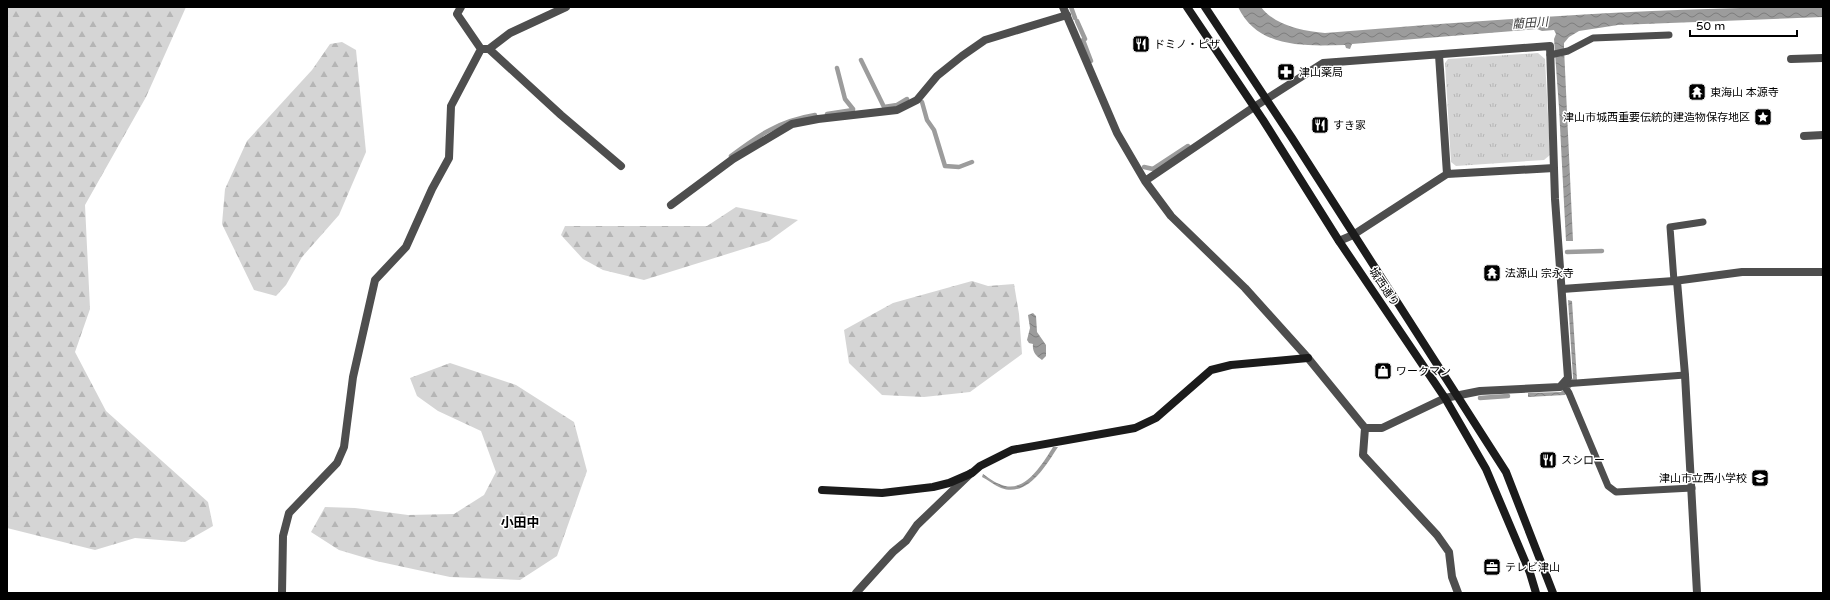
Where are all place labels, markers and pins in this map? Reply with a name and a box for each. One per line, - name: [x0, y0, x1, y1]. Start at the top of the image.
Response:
- restaurant icon: ドミノ・ピザ: [1131, 34, 1151, 54]
- place label: ドミノ・ピザ: [1154, 38, 1220, 51]
- pharmacy icon: 津山薬局: [1276, 62, 1296, 82]
- place label: 津山薬局: [1299, 66, 1343, 79]
- temple icon: 東海山 本源寺: [1687, 82, 1707, 102]
- place label: 東海山 本源寺: [1710, 86, 1779, 99]
- place icon: 津山市城西重要伝統的建造物保存地区: [1753, 107, 1773, 127]
- place label: 津山市城西重要伝統的建造物保存地区: [1563, 111, 1750, 124]
- restaurant icon: すき家: [1310, 115, 1330, 135]
- place label: すき家: [1333, 119, 1366, 132]
- temple icon: 法源山 宗永寺: [1482, 263, 1502, 283]
- place label: 法源山 宗永寺: [1505, 267, 1574, 280]
- shop icon: ワークマン: [1373, 361, 1393, 381]
- place label: ワークマン: [1396, 365, 1451, 378]
- restaurant icon: スシロー: [1538, 450, 1558, 470]
- place label: スシロー: [1561, 454, 1605, 467]
- school or university icon: 津山市立西小学校: [1750, 468, 1770, 488]
- place label: 津山市立西小学校: [1659, 472, 1747, 485]
- office icon: テレビ津山: [1482, 557, 1502, 577]
- place label: テレビ津山: [1505, 561, 1560, 574]

